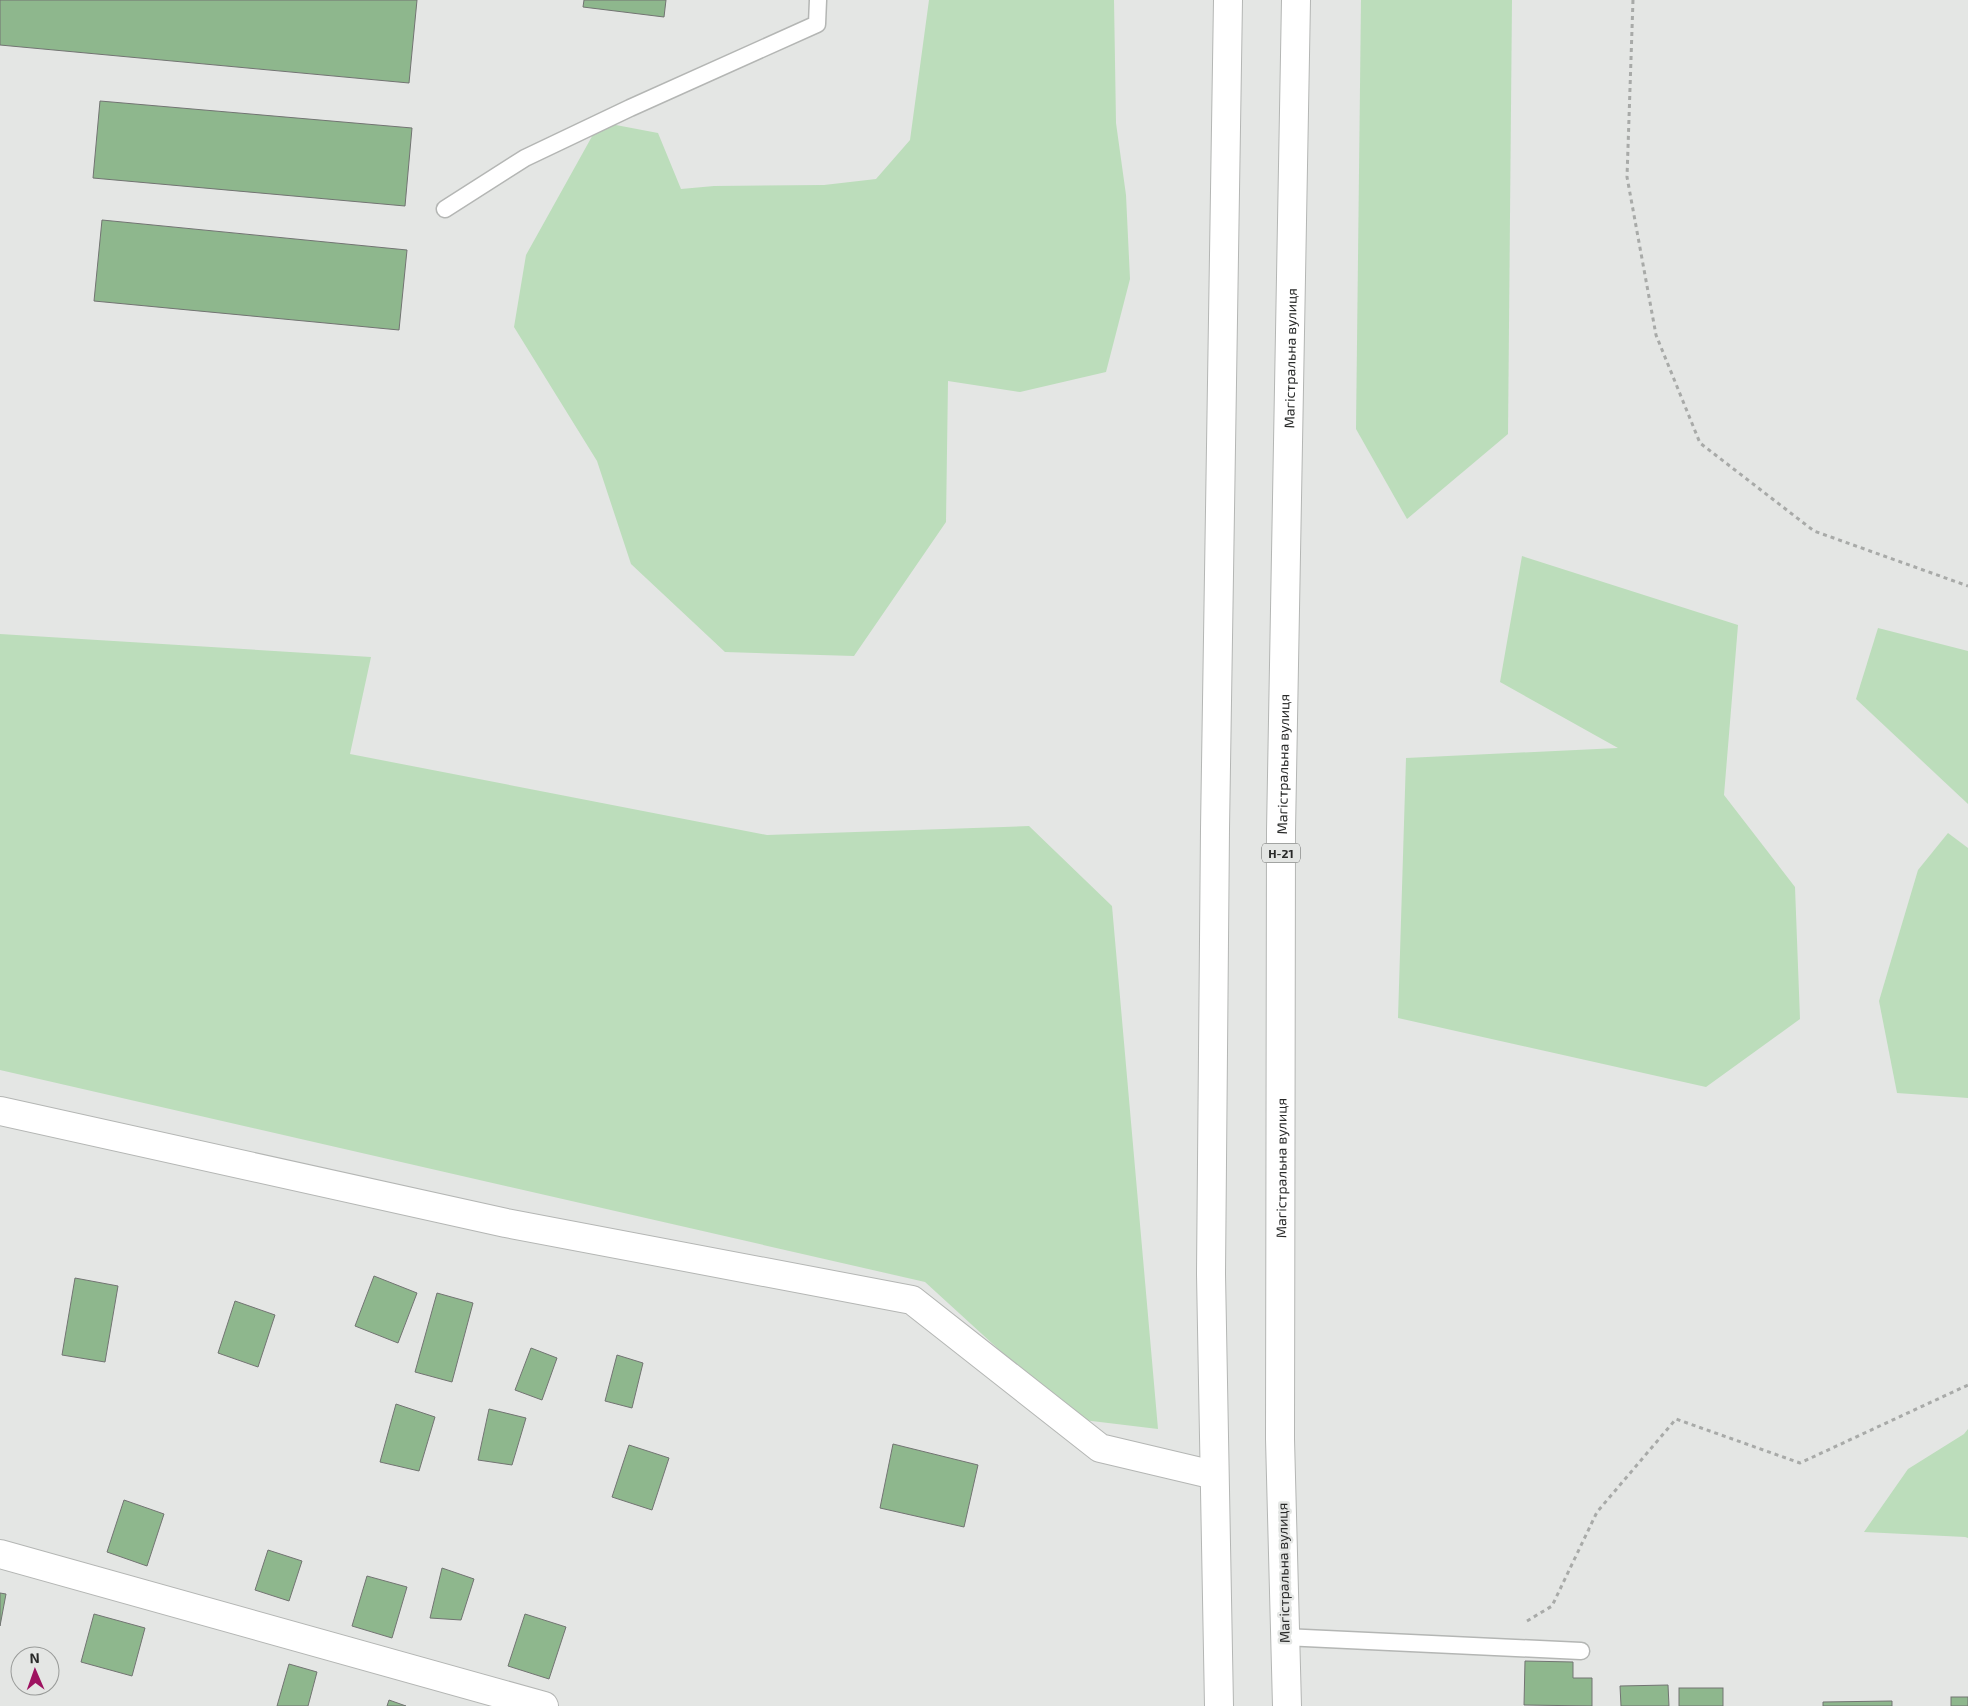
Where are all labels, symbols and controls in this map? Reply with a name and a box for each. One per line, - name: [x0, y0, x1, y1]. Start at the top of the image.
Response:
- street label: Магістральна вулиця: [1280, 288, 1299, 429]
- street label: Магістральна вулиця: [1272, 694, 1292, 834]
- road number: Н-21: [1262, 844, 1300, 862]
- street label: Магістральна вулиця: [1272, 1098, 1289, 1238]
- street label: Магістральна вулиця: [1273, 1503, 1293, 1643]
- north arrow: [10, 1646, 60, 1696]
- text: N: [29, 1649, 40, 1666]

